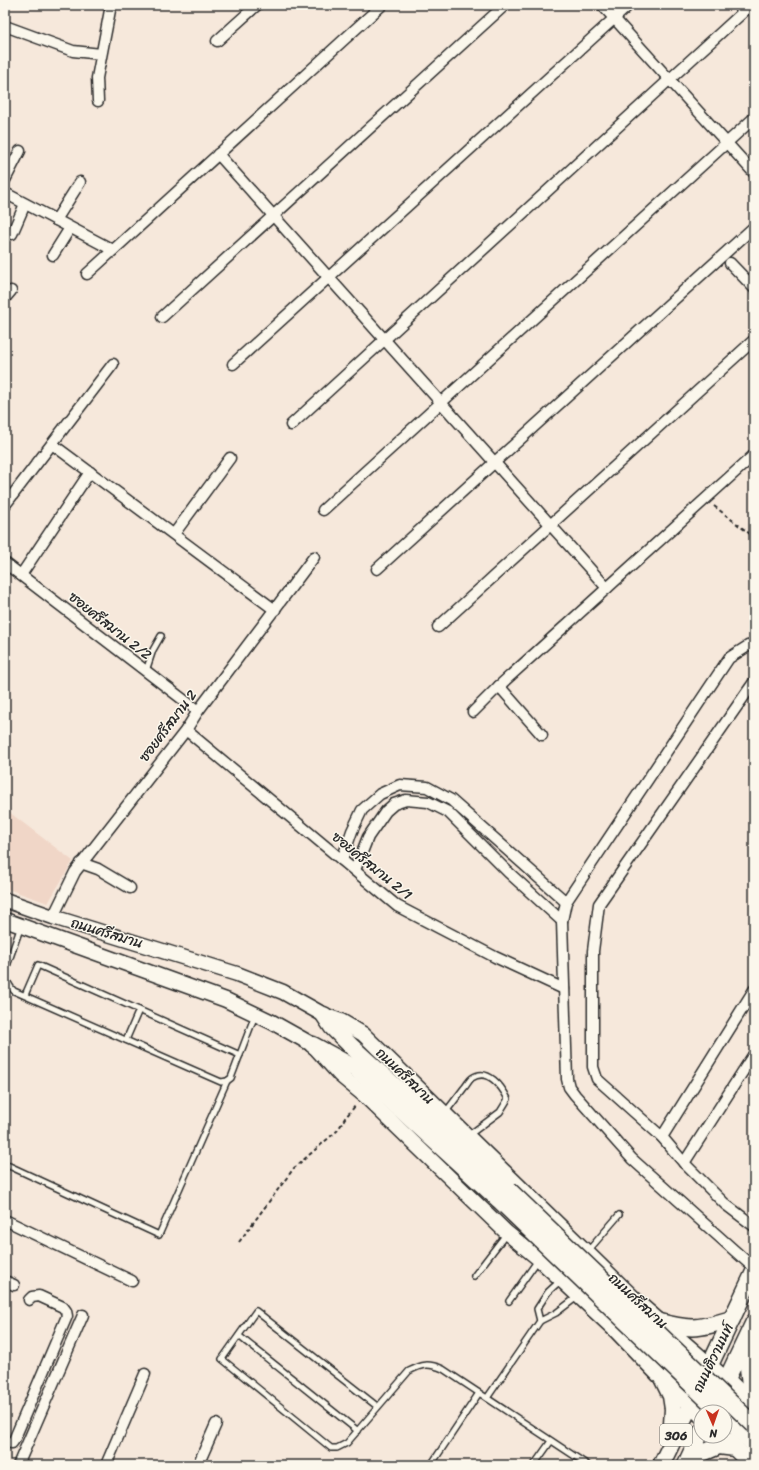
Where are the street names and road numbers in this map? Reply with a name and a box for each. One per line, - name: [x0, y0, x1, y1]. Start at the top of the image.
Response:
- street label: ซอยศรีสมาน 2/2: [63, 585, 157, 667]
- street label: ซอยศรีสมาน 2: [132, 684, 204, 768]
- street label: ซอยศรีสมาน 2/1: [326, 825, 418, 907]
- street label: ถนนศรีสมาน: [68, 910, 146, 956]
- street label: ถนนศรีสมาน: [370, 1041, 441, 1111]
- street label: ถนนศรีสมาน: [602, 1266, 674, 1336]
- street label: ถนนติวานนท์: [685, 1316, 742, 1397]
- road number: 306: [660, 1424, 692, 1446]

